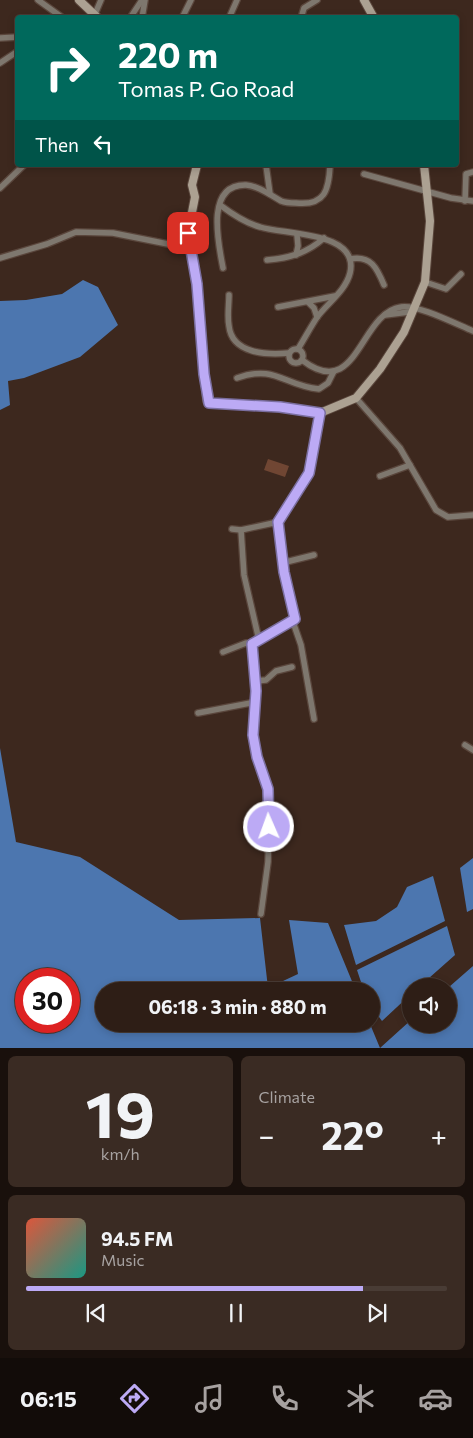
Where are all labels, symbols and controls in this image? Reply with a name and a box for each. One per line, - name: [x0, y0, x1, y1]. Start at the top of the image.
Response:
- text: 220 m: [118, 32, 218, 75]
- icon: right: [35, 35, 100, 100]
- text: Tomas P. Go Road: [118, 75, 294, 102]
- icon: left: [89, 130, 117, 158]
- text: Then: [35, 133, 79, 156]
- pin: [167, 212, 209, 254]
- icon: arrive: [174, 219, 202, 247]
- position arrow: [242, 800, 294, 852]
- speed limit sign: 30: [15, 968, 80, 1033]
- map controls: [402, 978, 457, 1033]
- button: sound: [402, 978, 457, 1033]
- text: 06:18 · 3 min · 880 m: [148, 995, 327, 1018]
- text: 19: [85, 1072, 155, 1151]
- text: Climate: [259, 1087, 315, 1106]
- text: 22°: [321, 1111, 384, 1158]
- text: −: [259, 1118, 274, 1152]
- text: +: [431, 1118, 447, 1152]
- text: km/h: [101, 1144, 140, 1163]
- text: 94.5 FM: [101, 1227, 173, 1250]
- text: Music: [101, 1250, 145, 1269]
- icon: previous: [82, 1299, 110, 1327]
- icon: pause: [222, 1299, 250, 1327]
- icon: next: [363, 1299, 391, 1327]
- icon: directions: [117, 1381, 152, 1416]
- icon: music: [192, 1381, 227, 1416]
- icon: phone: [267, 1381, 302, 1416]
- icon: climate: [343, 1381, 378, 1416]
- icon: car: [418, 1381, 453, 1416]
- text: 06:15: [20, 1385, 77, 1412]

